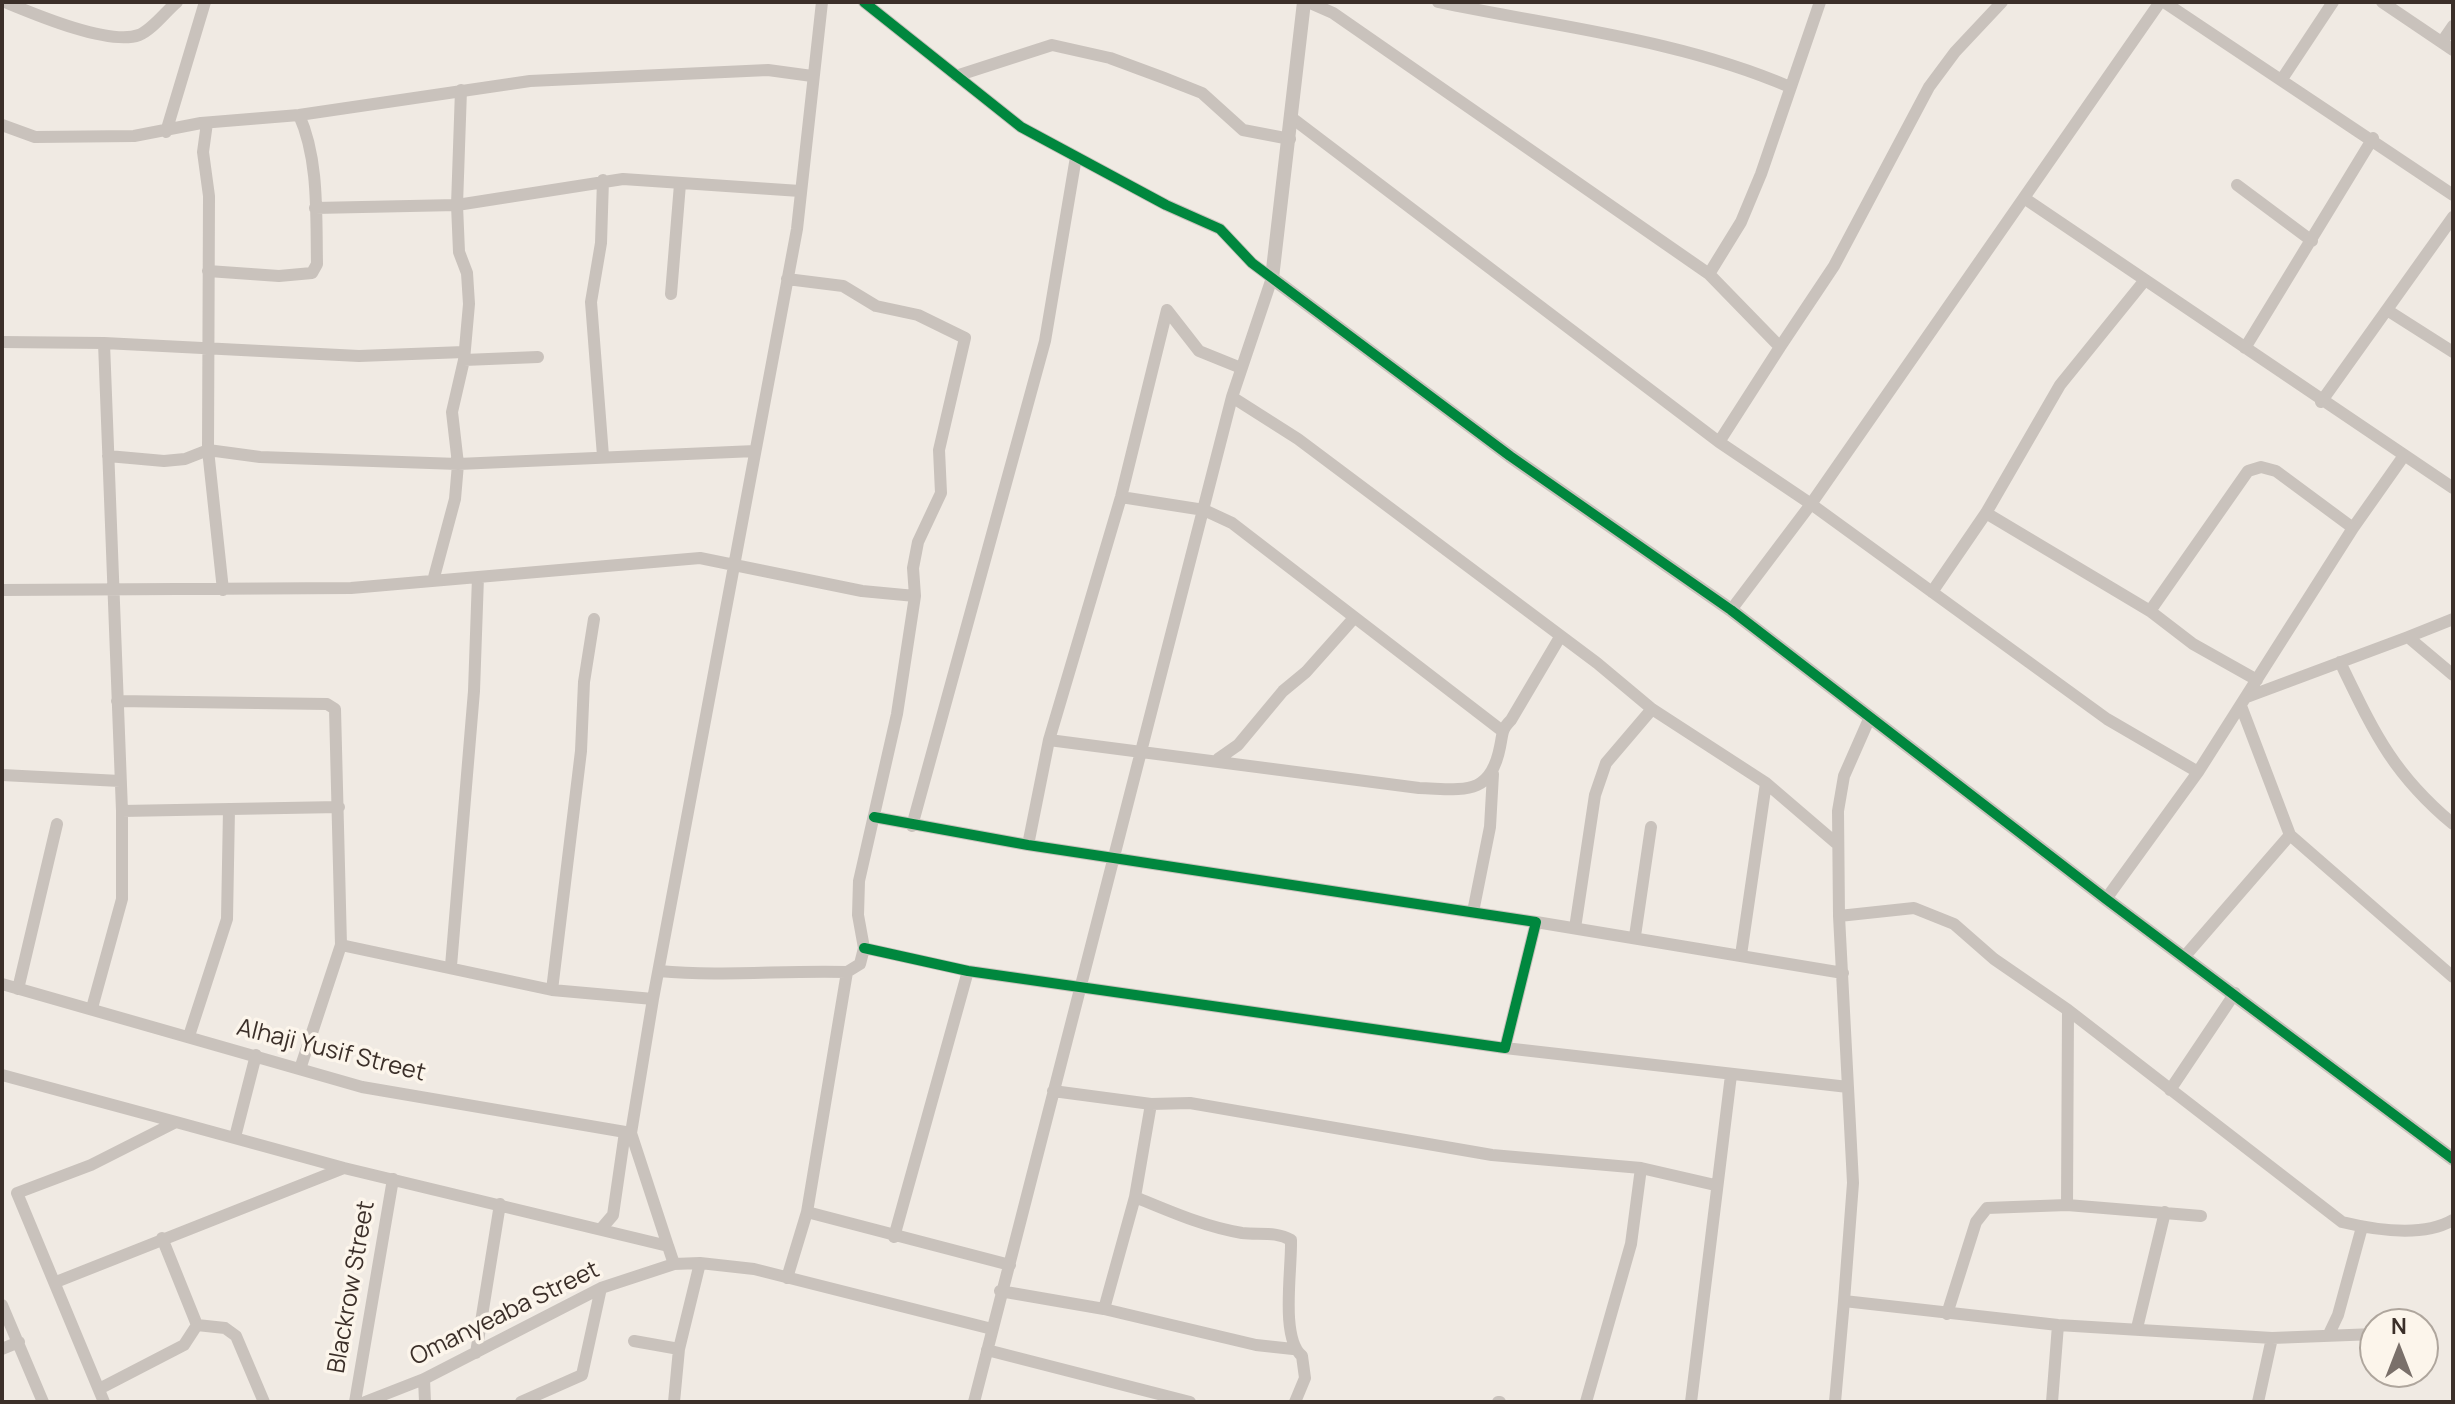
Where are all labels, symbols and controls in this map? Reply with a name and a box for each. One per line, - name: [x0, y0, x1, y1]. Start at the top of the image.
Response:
- street label: Alhaji Yusif Street: [234, 1014, 428, 1088]
- street label: Blackrow Street: [323, 1198, 381, 1376]
- street label: Omanyeaba Street: [406, 1256, 604, 1372]
- north arrow: [2359, 1308, 2439, 1388]
- text: N: [2391, 1311, 2407, 1341]

